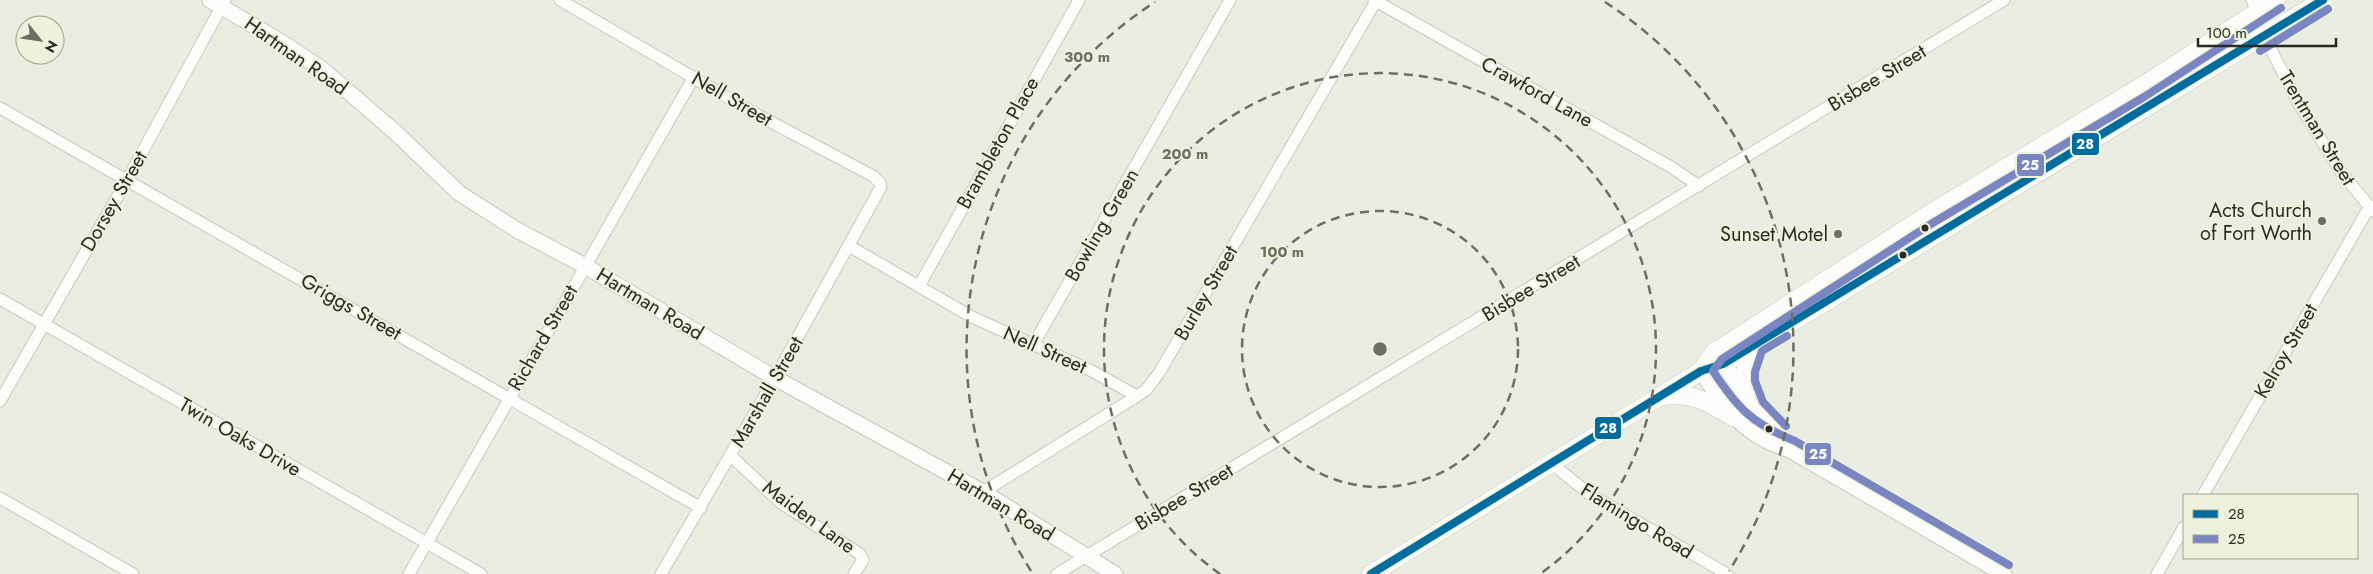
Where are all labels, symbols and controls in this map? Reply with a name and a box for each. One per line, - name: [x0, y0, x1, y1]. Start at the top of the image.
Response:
- street label: Hartman Road: [238, 10, 354, 102]
- north arrow: [15, 15, 65, 65]
- scale bar: [2198, 15, 2336, 47]
- text: 100 m: [2206, 22, 2247, 44]
- text: N: [40, 37, 63, 56]
- street label: Bisbee Street: [1822, 37, 1932, 119]
- text: 300 m: [1064, 46, 1110, 68]
- street label: Crawford Lane: [1476, 49, 1598, 135]
- street label: Nell Street: [686, 64, 778, 134]
- street label: Trentman Street: [2271, 65, 2363, 191]
- street label: Brambleton Place: [950, 72, 1046, 214]
- line badge: 28: [2071, 132, 2100, 156]
- text: 28: [2076, 134, 2094, 154]
- text: 200 m: [1162, 143, 1208, 165]
- street label: Dorsey Street: [73, 145, 155, 257]
- line badge: 25: [2016, 153, 2045, 177]
- text: 25: [2021, 155, 2039, 175]
- street label: Bowling Green: [1058, 163, 1146, 287]
- place label: Acts Church of Fort Worth: [2200, 196, 2312, 248]
- marker: Acts Church of Fort Worth: [2316, 215, 2328, 227]
- place label: Sunset Motel: [1720, 220, 1828, 249]
- unlabelled marker: [1920, 223, 1930, 233]
- marker: Sunset Motel: [1832, 228, 1844, 240]
- street label: Burley Street: [1167, 240, 1245, 346]
- text: 100 m: [1260, 241, 1304, 263]
- street label: Bisbee Street: [1476, 247, 1586, 329]
- unlabelled marker: [1898, 250, 1908, 260]
- street label: Hartman Road: [591, 261, 709, 347]
- street label: Griggs Street: [295, 266, 407, 348]
- street label: Richard Street: [501, 279, 585, 396]
- street label: Kelroy Street: [2247, 298, 2325, 404]
- street label: Nell Street: [999, 319, 1092, 381]
- street label: Marshall Street: [723, 331, 811, 453]
- centre of rings: [1371, 340, 1389, 358]
- street label: Twin Oaks Drive: [174, 390, 306, 484]
- line badge: 28: [1594, 416, 1622, 440]
- text: 28: [1599, 418, 1617, 438]
- unlabelled marker: [1764, 424, 1774, 434]
- line badge: 25: [1804, 442, 1832, 466]
- text: 25: [1809, 444, 1827, 464]
- street label: Bisbee Street: [1129, 456, 1239, 538]
- street label: Hartman Road: [942, 462, 1060, 548]
- street label: Maiden Lane: [757, 473, 861, 561]
- street label: Flamingo Road: [1575, 476, 1699, 566]
- legend: [2183, 494, 2358, 559]
- text: 28: [2228, 503, 2245, 525]
- text: 25: [2228, 528, 2245, 550]

